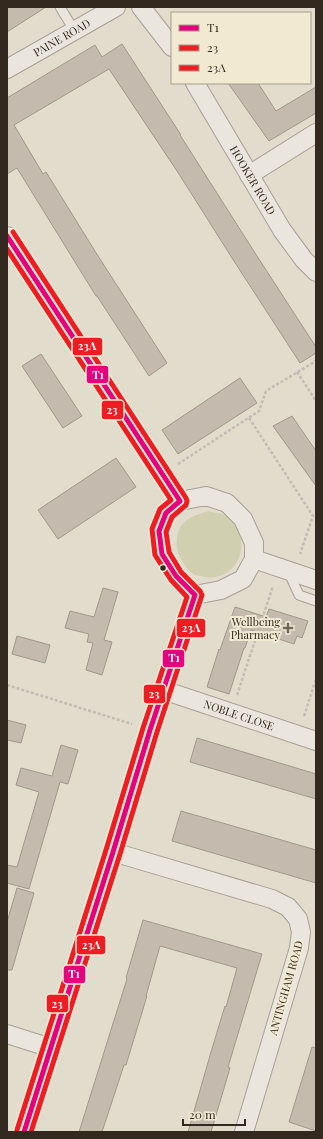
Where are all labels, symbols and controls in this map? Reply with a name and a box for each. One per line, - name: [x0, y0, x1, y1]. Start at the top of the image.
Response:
- legend: [171, 12, 311, 84]
- street label: PAINE ROAD: [30, 15, 93, 60]
- text: T1: [207, 19, 219, 35]
- text: 23: [207, 39, 218, 55]
- text: 23A: [207, 59, 226, 75]
- street label: HOOKER ROAD: [227, 143, 279, 217]
- line badge: 23A: [72, 337, 103, 356]
- text: 23A: [78, 338, 97, 353]
- line badge: T1: [86, 365, 109, 384]
- text: T1: [92, 367, 104, 382]
- line badge: 23: [101, 400, 124, 420]
- text: 23: [106, 402, 118, 417]
- unlabelled marker: [158, 563, 168, 573]
- place label: Wellbeing Pharmacy: [231, 614, 280, 642]
- line badge: 23A: [176, 618, 206, 638]
- text: 23A: [182, 620, 201, 635]
- marker: Wellbeing Pharmacy: [283, 623, 293, 633]
- line badge: T1: [162, 649, 185, 668]
- text: T1: [168, 650, 180, 665]
- line badge: 23: [143, 684, 166, 704]
- text: 23: [148, 686, 160, 701]
- street label: NOBLE CLOSE: [202, 696, 276, 734]
- line badge: 23A: [76, 935, 106, 955]
- text: 23A: [82, 937, 101, 952]
- street label: ANTINGHAM ROAD: [265, 939, 306, 1038]
- line badge: T1: [63, 965, 86, 984]
- text: T1: [68, 966, 80, 981]
- line badge: 23: [46, 994, 69, 1013]
- text: 23: [51, 996, 63, 1011]
- scale bar: [183, 1101, 245, 1127]
- text: 20 m: [189, 1106, 216, 1122]

